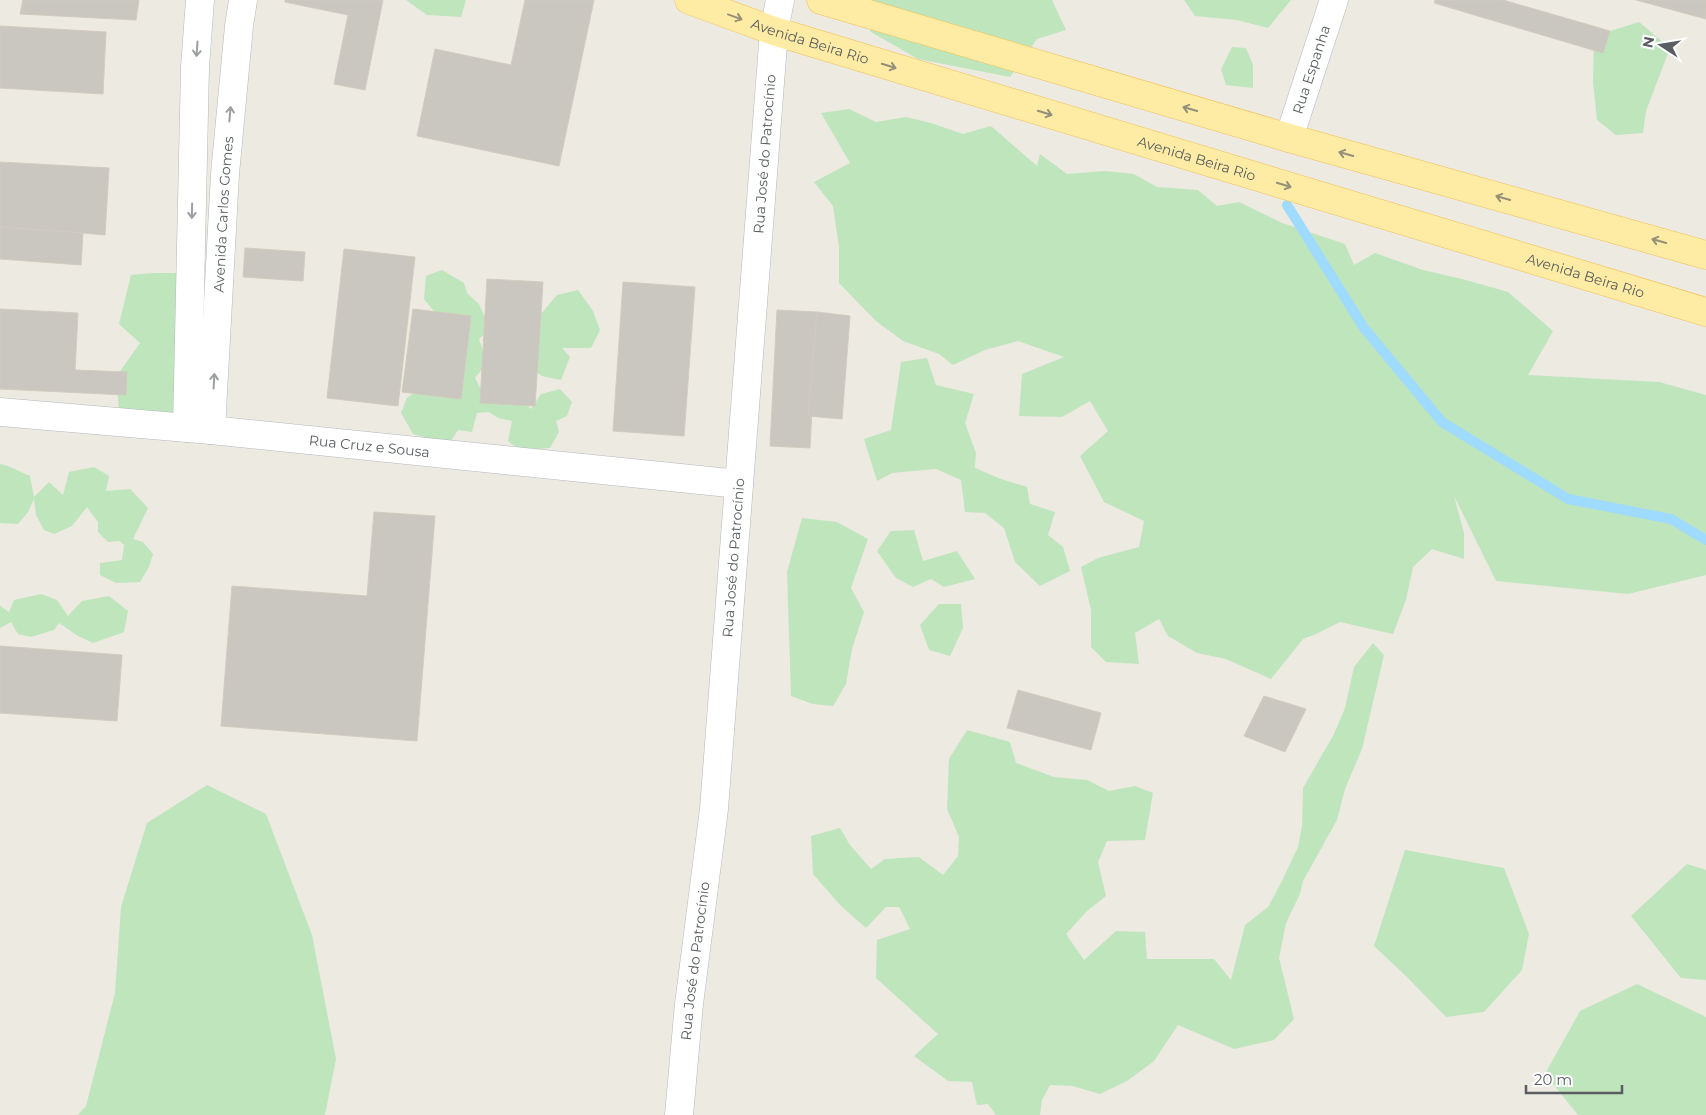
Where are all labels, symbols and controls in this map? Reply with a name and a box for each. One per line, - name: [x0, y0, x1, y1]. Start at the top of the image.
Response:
- one-way arrow: [726, 13, 742, 22]
- street label: Avenida Beira Rio: [749, 14, 871, 68]
- north arrow: [1636, 20, 1686, 70]
- street label: Rua Espanha: [1288, 23, 1334, 116]
- text: N: [1638, 35, 1658, 50]
- one-way arrow: [192, 40, 201, 56]
- one-way arrow: [881, 62, 897, 72]
- street label: Rua José do Patrocínio: [749, 73, 780, 234]
- one-way arrow: [1182, 103, 1198, 113]
- one-way arrow: [226, 107, 235, 123]
- one-way arrow: [1037, 108, 1053, 118]
- street label: Avenida Beira Rio: [1135, 132, 1258, 185]
- street label: Avenida Carlos Gomes: [210, 135, 238, 293]
- one-way arrow: [1339, 148, 1355, 158]
- one-way arrow: [1276, 181, 1292, 191]
- one-way arrow: [1495, 192, 1511, 202]
- one-way arrow: [187, 202, 197, 219]
- one-way arrow: [1651, 236, 1667, 246]
- street label: Avenida Beira Rio: [1524, 249, 1647, 302]
- one-way arrow: [209, 374, 218, 390]
- street label: Rua Cruz e Sousa: [308, 431, 431, 461]
- street label: Rua José do Patrocínio: [718, 477, 749, 638]
- street label: Rua José do Patrocínio: [677, 880, 714, 1041]
- scale bar: [1526, 1062, 1622, 1094]
- text: 20 m: [1534, 1070, 1572, 1089]

